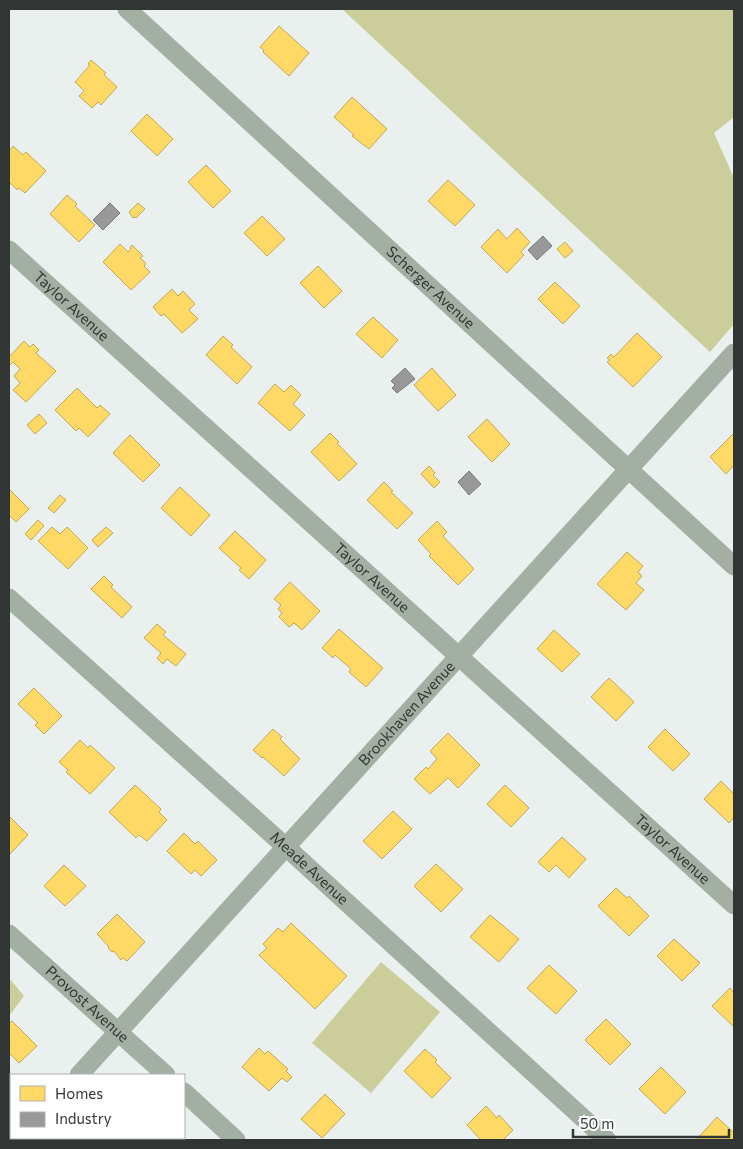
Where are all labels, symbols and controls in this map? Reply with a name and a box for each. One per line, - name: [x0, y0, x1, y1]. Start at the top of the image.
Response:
- street label: Scherger Avenue: [383, 242, 479, 332]
- street label: Taylor Avenue: [31, 267, 114, 344]
- street label: Taylor Avenue: [331, 538, 414, 616]
- street label: Brookhaven Avenue: [354, 657, 458, 769]
- street label: Taylor Avenue: [632, 810, 715, 887]
- street label: Meade Avenue: [267, 827, 353, 908]
- street label: Provost Avenue: [42, 961, 133, 1046]
- legend: [10, 1074, 185, 1139]
- text: Homes: [55, 1084, 103, 1102]
- scale bar: [573, 1106, 729, 1138]
- text: Industry: [55, 1109, 112, 1127]
- text: 50 m: [580, 1114, 614, 1132]

